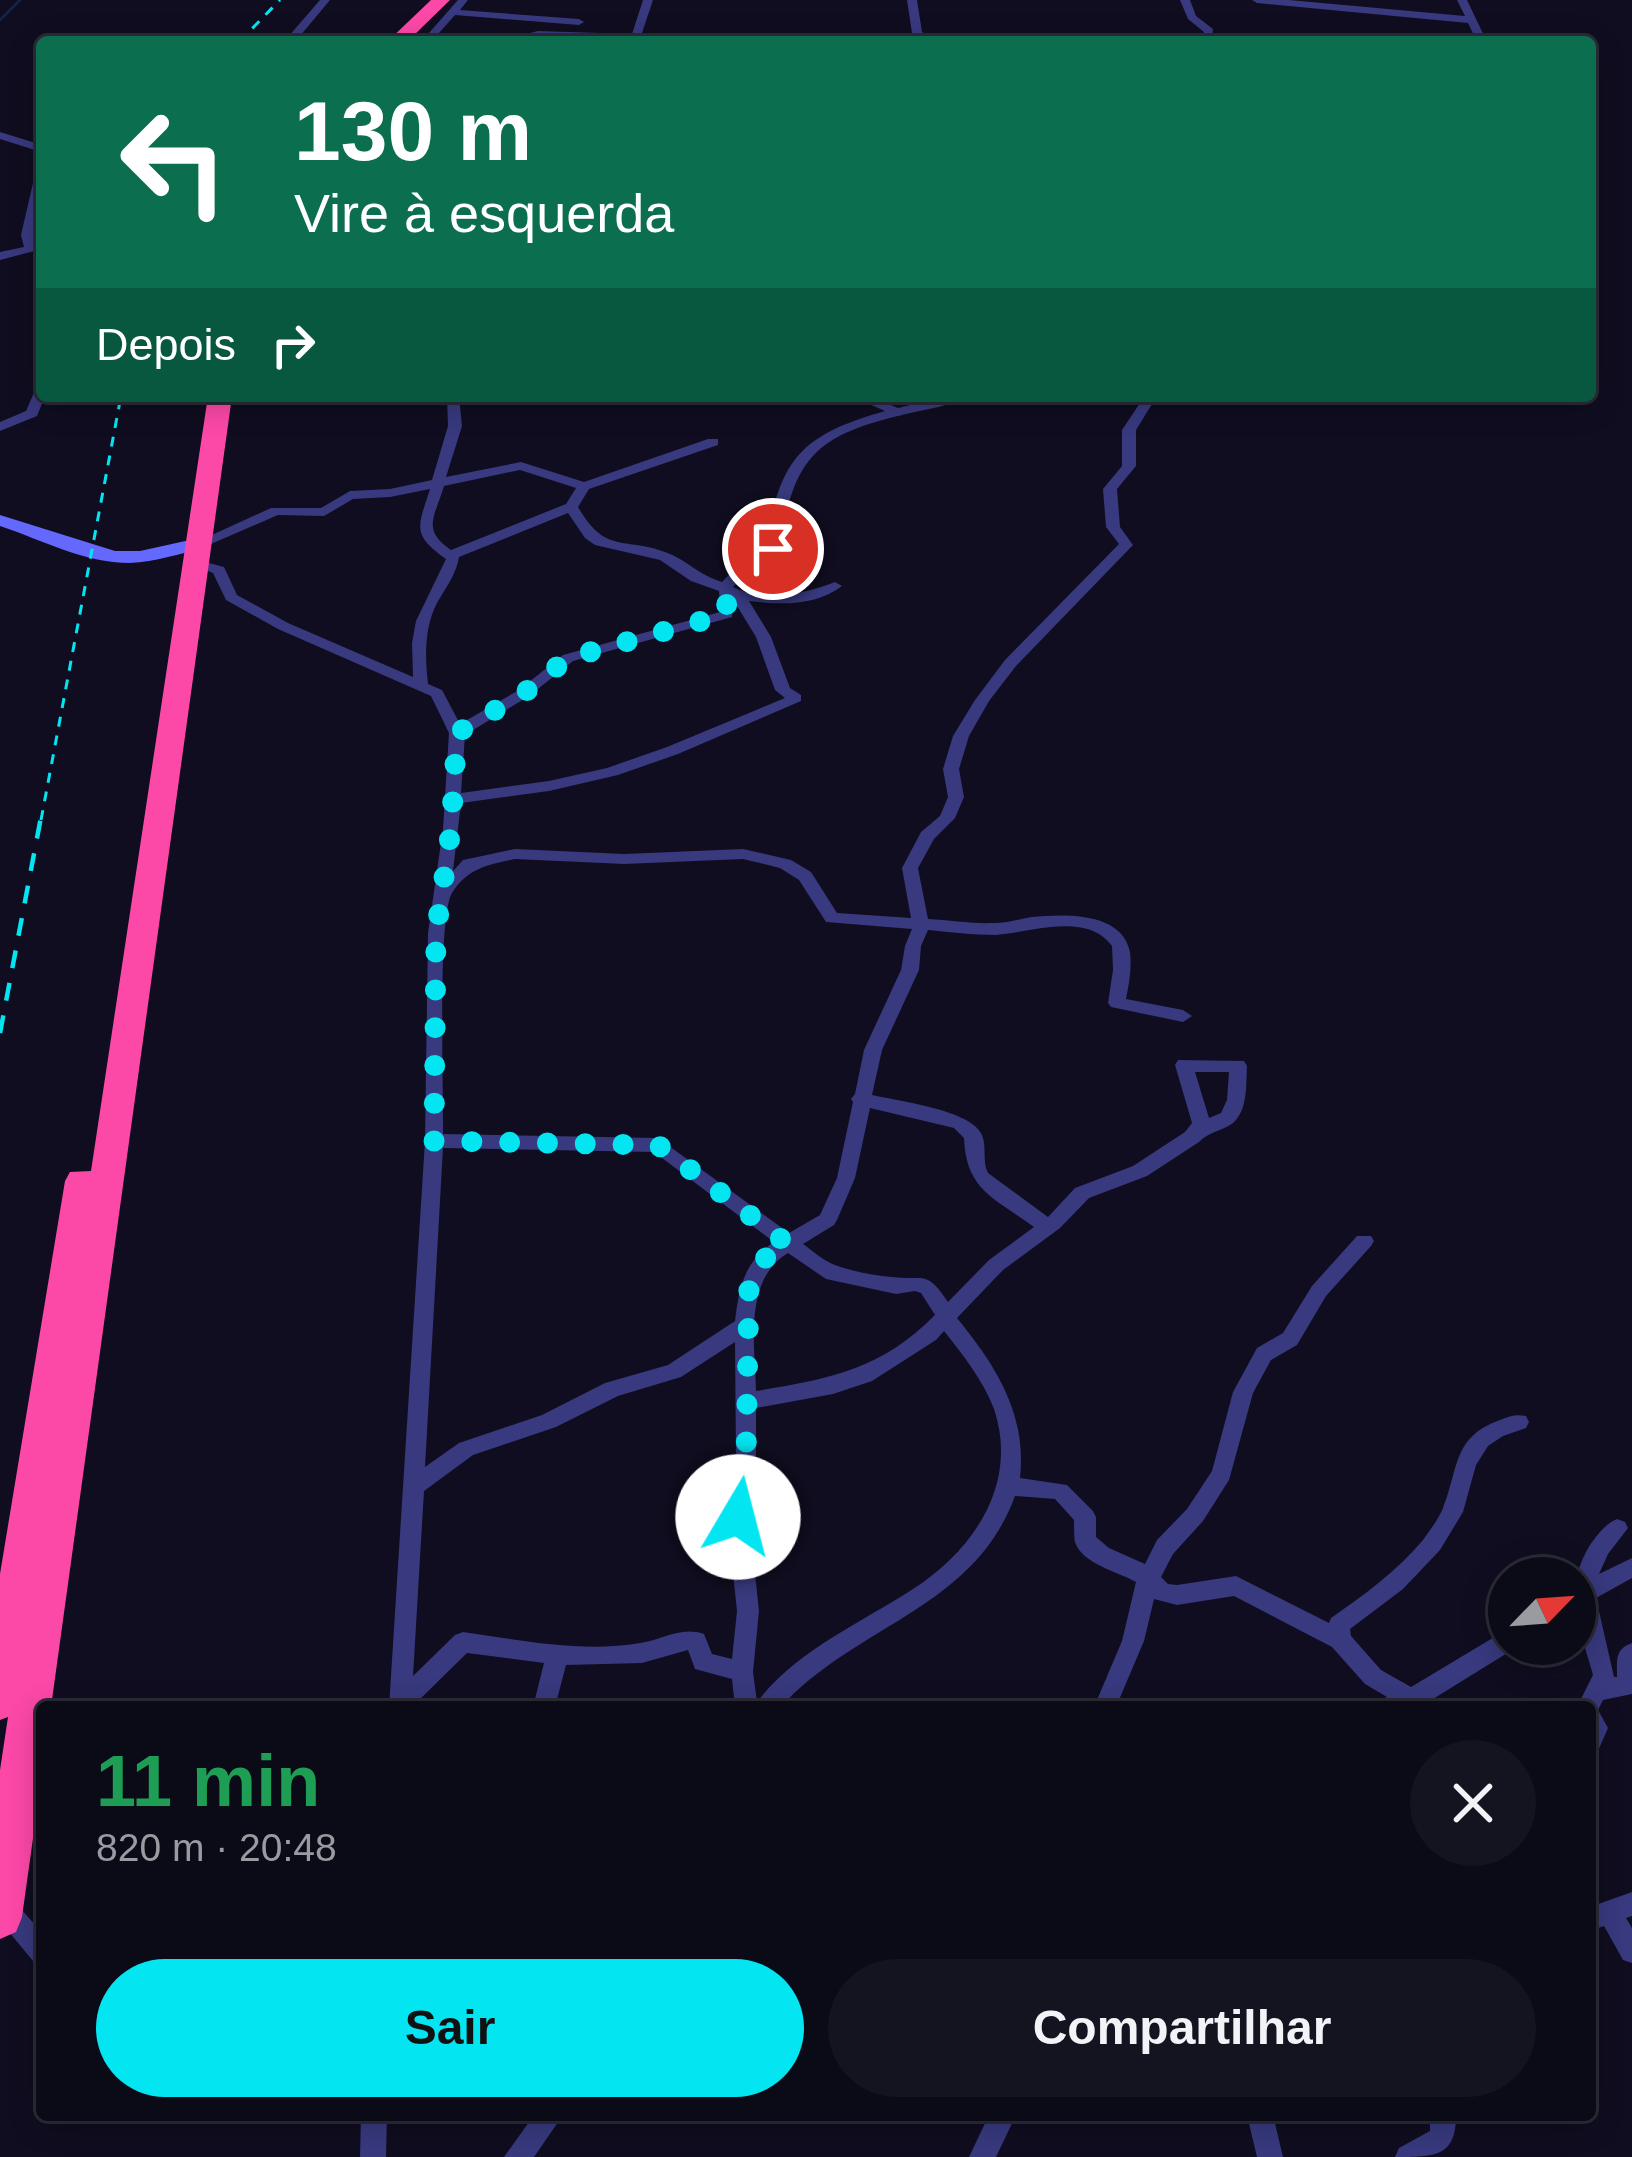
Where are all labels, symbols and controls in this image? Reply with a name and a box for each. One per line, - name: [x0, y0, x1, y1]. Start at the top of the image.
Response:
- icon: left: [96, 84, 252, 240]
- text: 130 m: [294, 84, 532, 178]
- text: Vire à esquerda: [294, 183, 674, 243]
- icon: right: [260, 312, 326, 378]
- text: Depois: [96, 319, 236, 370]
- pin: [722, 498, 824, 600]
- icon: arrive: [740, 516, 806, 582]
- position arrow: [675, 1454, 801, 1580]
- north arrow: [1488, 1557, 1596, 1665]
- map controls: [1488, 1557, 1596, 1665]
- button: close: [1410, 1740, 1536, 1866]
- text: 11 min: [96, 1741, 320, 1821]
- text: 820 m · 20:48: [96, 1826, 337, 1869]
- button: Sair: [96, 1959, 804, 2097]
- button: Compartilhar: [828, 1959, 1536, 2097]

